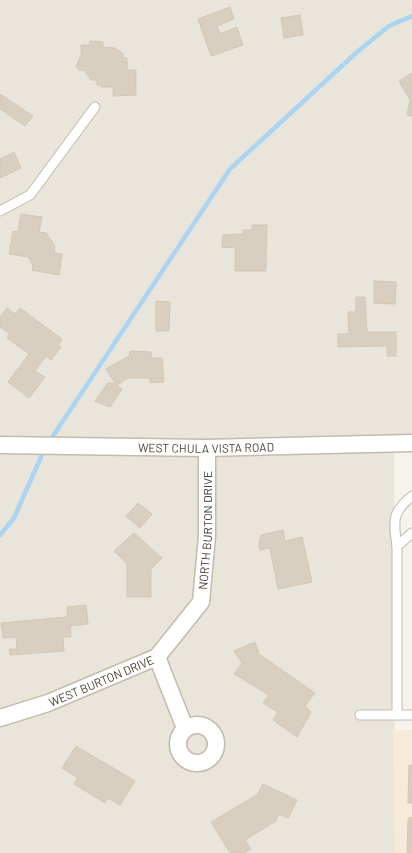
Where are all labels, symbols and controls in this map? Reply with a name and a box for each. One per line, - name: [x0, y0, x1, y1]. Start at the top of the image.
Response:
- street label: WEST CHULA VISTA ROAD: [138, 439, 274, 455]
- street label: NORTH BURTON DRIVE: [195, 471, 214, 590]
- street label: WEST BURTON DRIVE: [47, 652, 156, 709]

